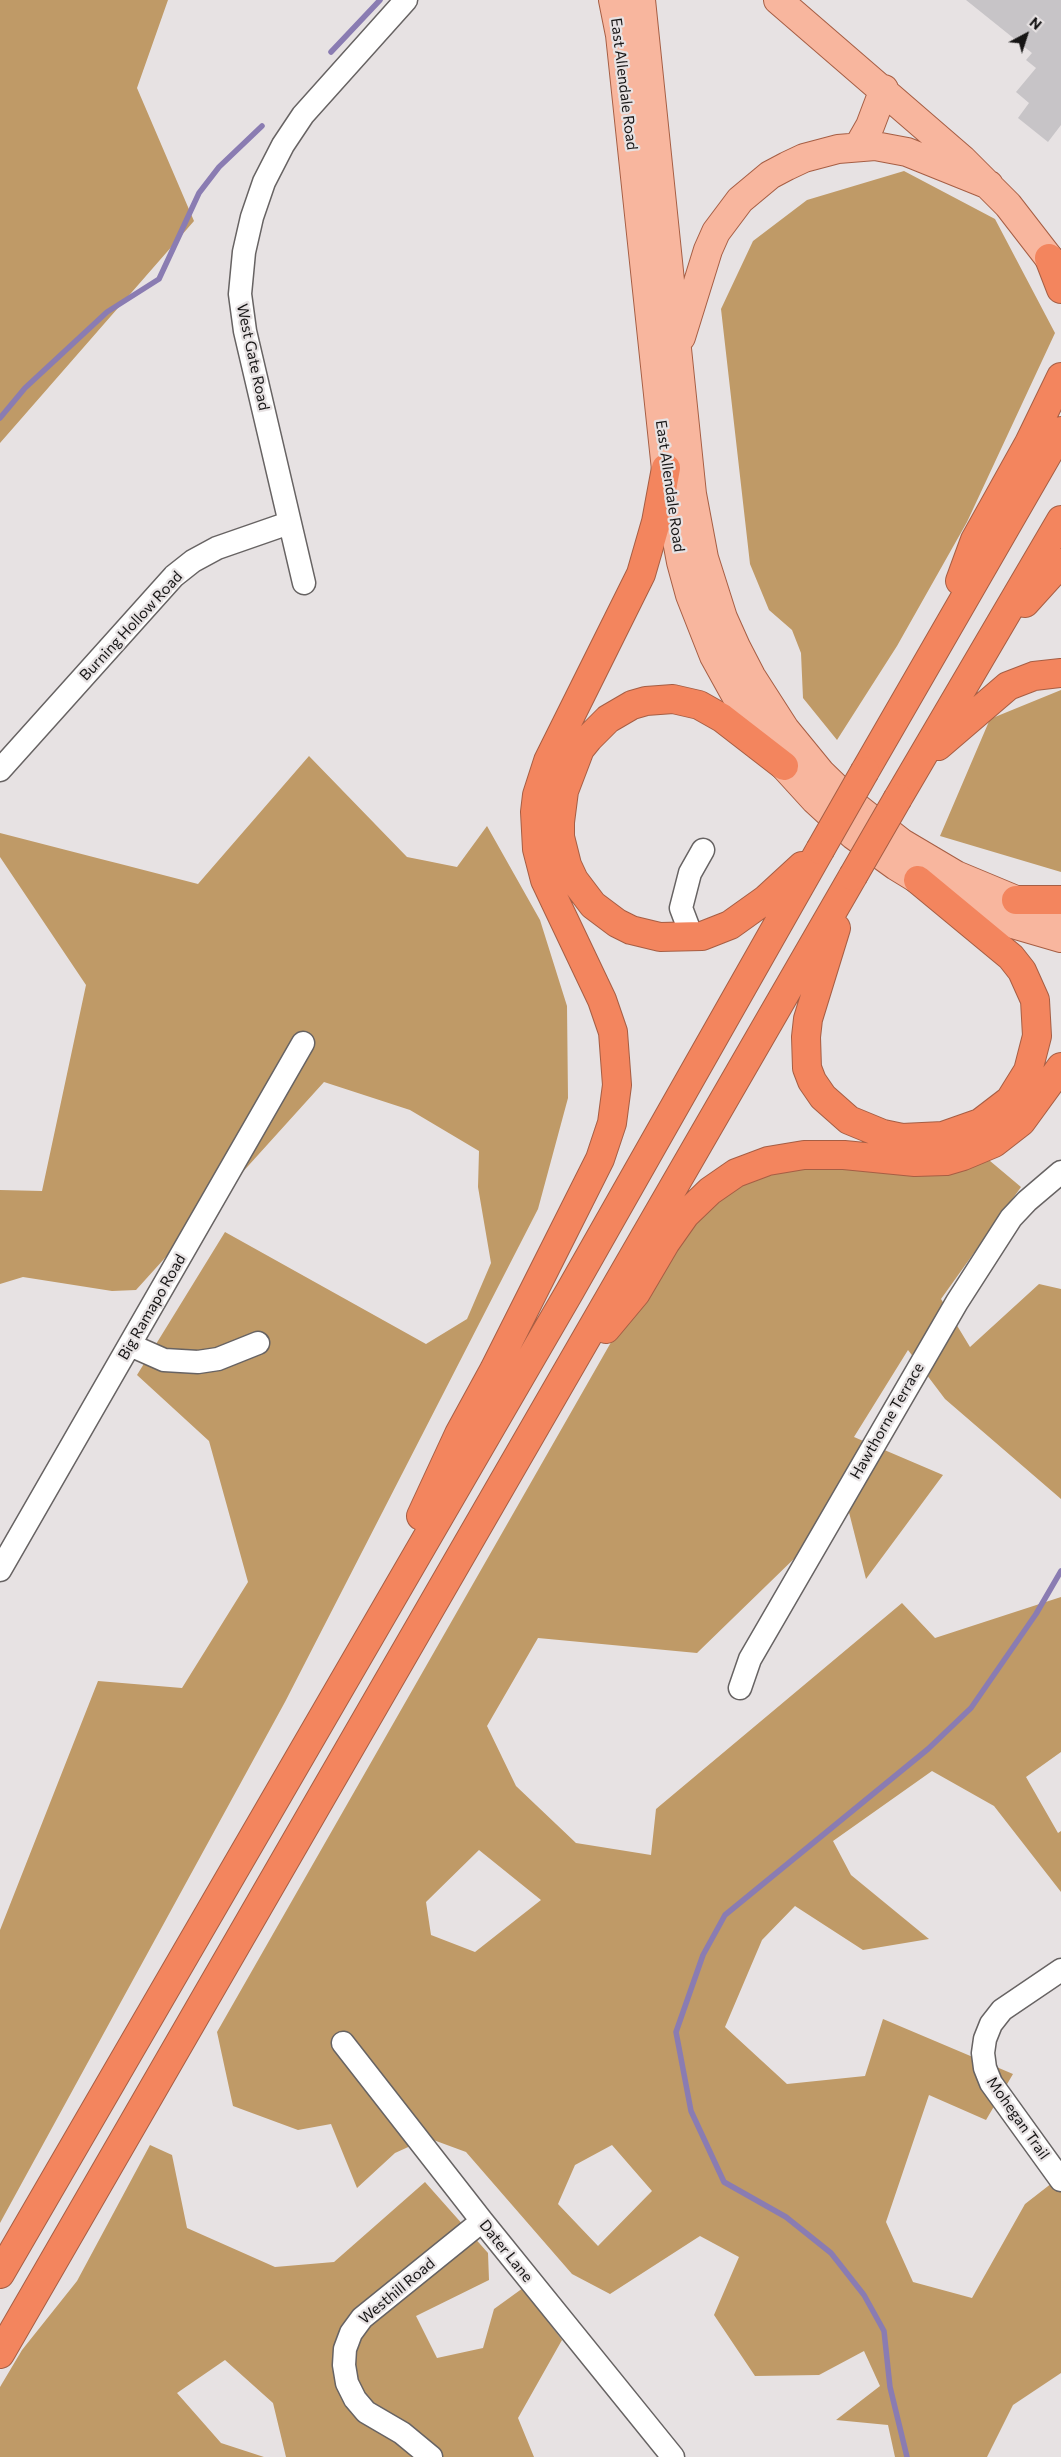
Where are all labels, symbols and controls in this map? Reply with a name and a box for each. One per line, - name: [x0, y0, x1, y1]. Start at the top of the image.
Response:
- north arrow: [1001, 10, 1051, 60]
- text: N: [1026, 13, 1045, 33]
- street label: East Allendale Road: [607, 17, 641, 151]
- street label: West Gate Road: [233, 302, 273, 412]
- street label: East Allendale Road: [652, 419, 688, 553]
- street label: Burning Hollow Road: [76, 568, 186, 684]
- street label: Big Ramapo Road: [114, 1251, 190, 1363]
- street label: Hawthorne Terrace: [846, 1360, 928, 1482]
- street label: Mohegan Trail: [983, 2073, 1053, 2163]
- street label: Dater Lane: [476, 2216, 536, 2286]
- street label: Westhill Road: [356, 2254, 438, 2328]

